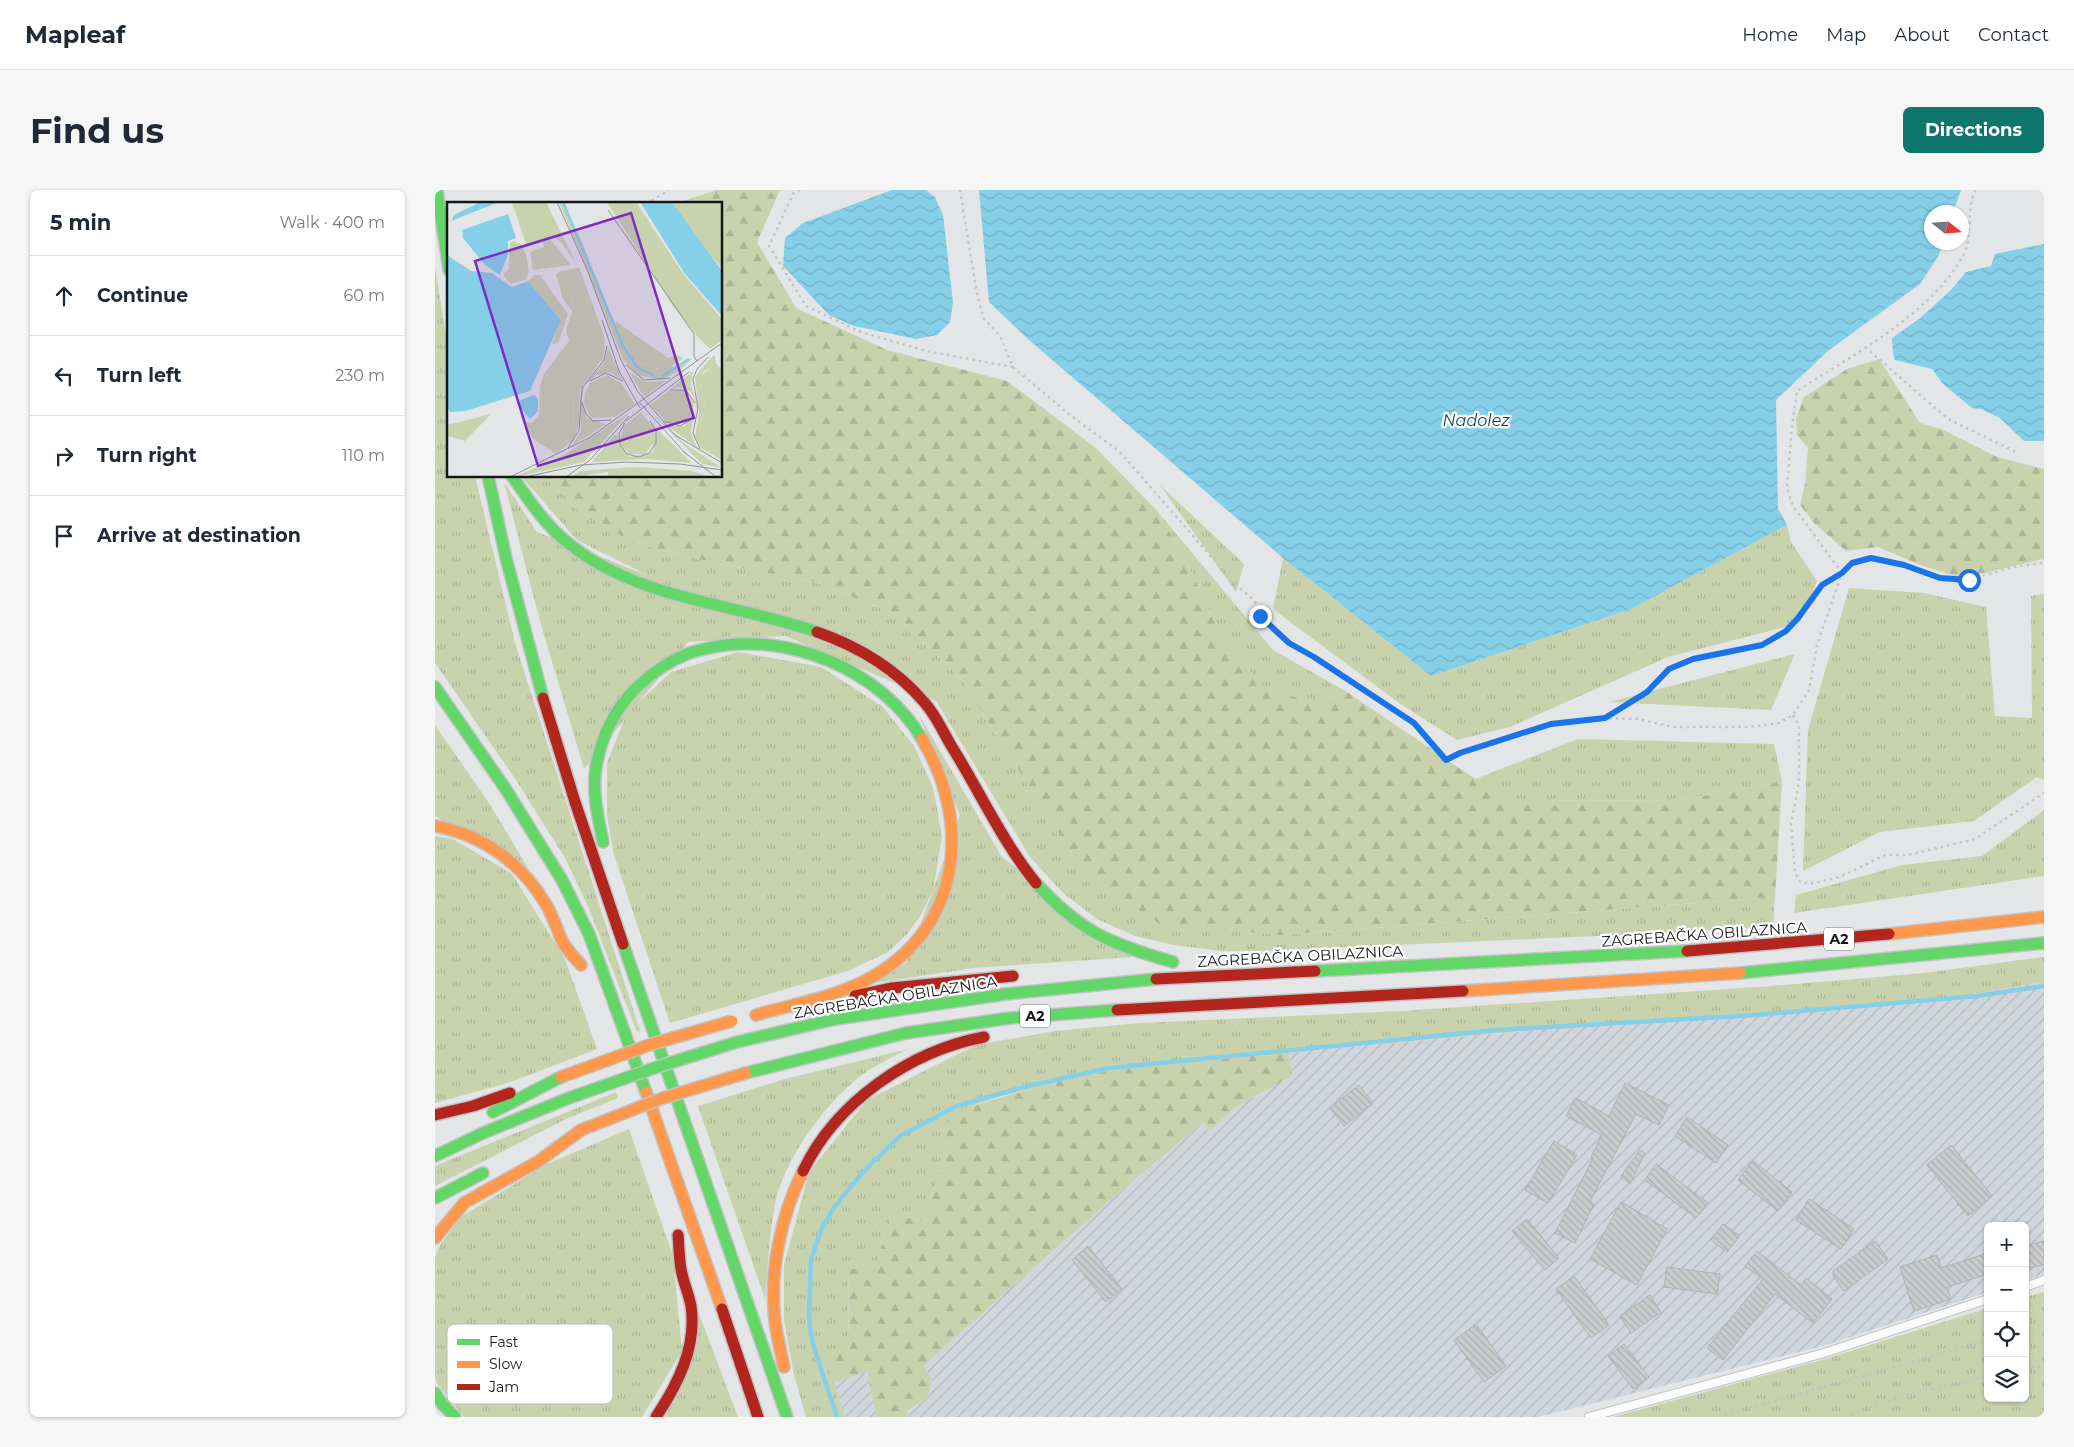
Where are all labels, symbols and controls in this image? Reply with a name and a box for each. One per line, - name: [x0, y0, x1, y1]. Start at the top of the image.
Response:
- text: Mapleaf: [25, 20, 125, 49]
- text: Home: [1742, 24, 1798, 46]
- text: Map: [1826, 24, 1866, 46]
- text: About: [1894, 24, 1950, 46]
- text: Contact: [1978, 24, 2049, 46]
- button: Directions: [1903, 107, 2044, 153]
- text: Find us: [30, 109, 164, 152]
- inset map: [447, 202, 723, 478]
- north arrow: [1924, 205, 1969, 250]
- text: 5 min: [50, 210, 111, 235]
- text: Walk · 400 m: [279, 213, 385, 232]
- icon: ahead: [50, 282, 78, 310]
- text: Continue: [97, 284, 188, 307]
- text: 60 m: [343, 286, 385, 305]
- icon: left: [50, 362, 78, 390]
- text: Turn left: [97, 364, 182, 387]
- text: 230 m: [335, 366, 385, 385]
- water label: Nadolez: [1443, 411, 1510, 430]
- icon: right: [50, 442, 78, 470]
- text: Turn right: [97, 444, 197, 467]
- text: 110 m: [342, 446, 385, 465]
- icon: arrive: [50, 522, 78, 550]
- text: Arrive at destination: [97, 524, 301, 547]
- route start: [1958, 569, 1981, 592]
- route end: [1249, 605, 1272, 628]
- street label: ZAGREBAČKA OBILAZNICA: [1601, 917, 1808, 951]
- road number: A2: [1824, 928, 1854, 951]
- street label: ZAGREBAČKA OBILAZNICA: [1197, 941, 1404, 971]
- street label: ZAGREBAČKA OBILAZNICA: [792, 971, 998, 1022]
- road number: A2: [1020, 1004, 1050, 1028]
- map controls: [1984, 1222, 2029, 1402]
- button: +: [1984, 1222, 2029, 1267]
- button: −: [1984, 1267, 2029, 1312]
- button: locate: [1984, 1312, 2029, 1357]
- legend: [447, 1324, 613, 1404]
- text: Fast: [489, 1333, 519, 1351]
- text: Slow: [489, 1355, 523, 1373]
- button: layers: [1984, 1357, 2029, 1402]
- text: Jam: [488, 1378, 519, 1396]

